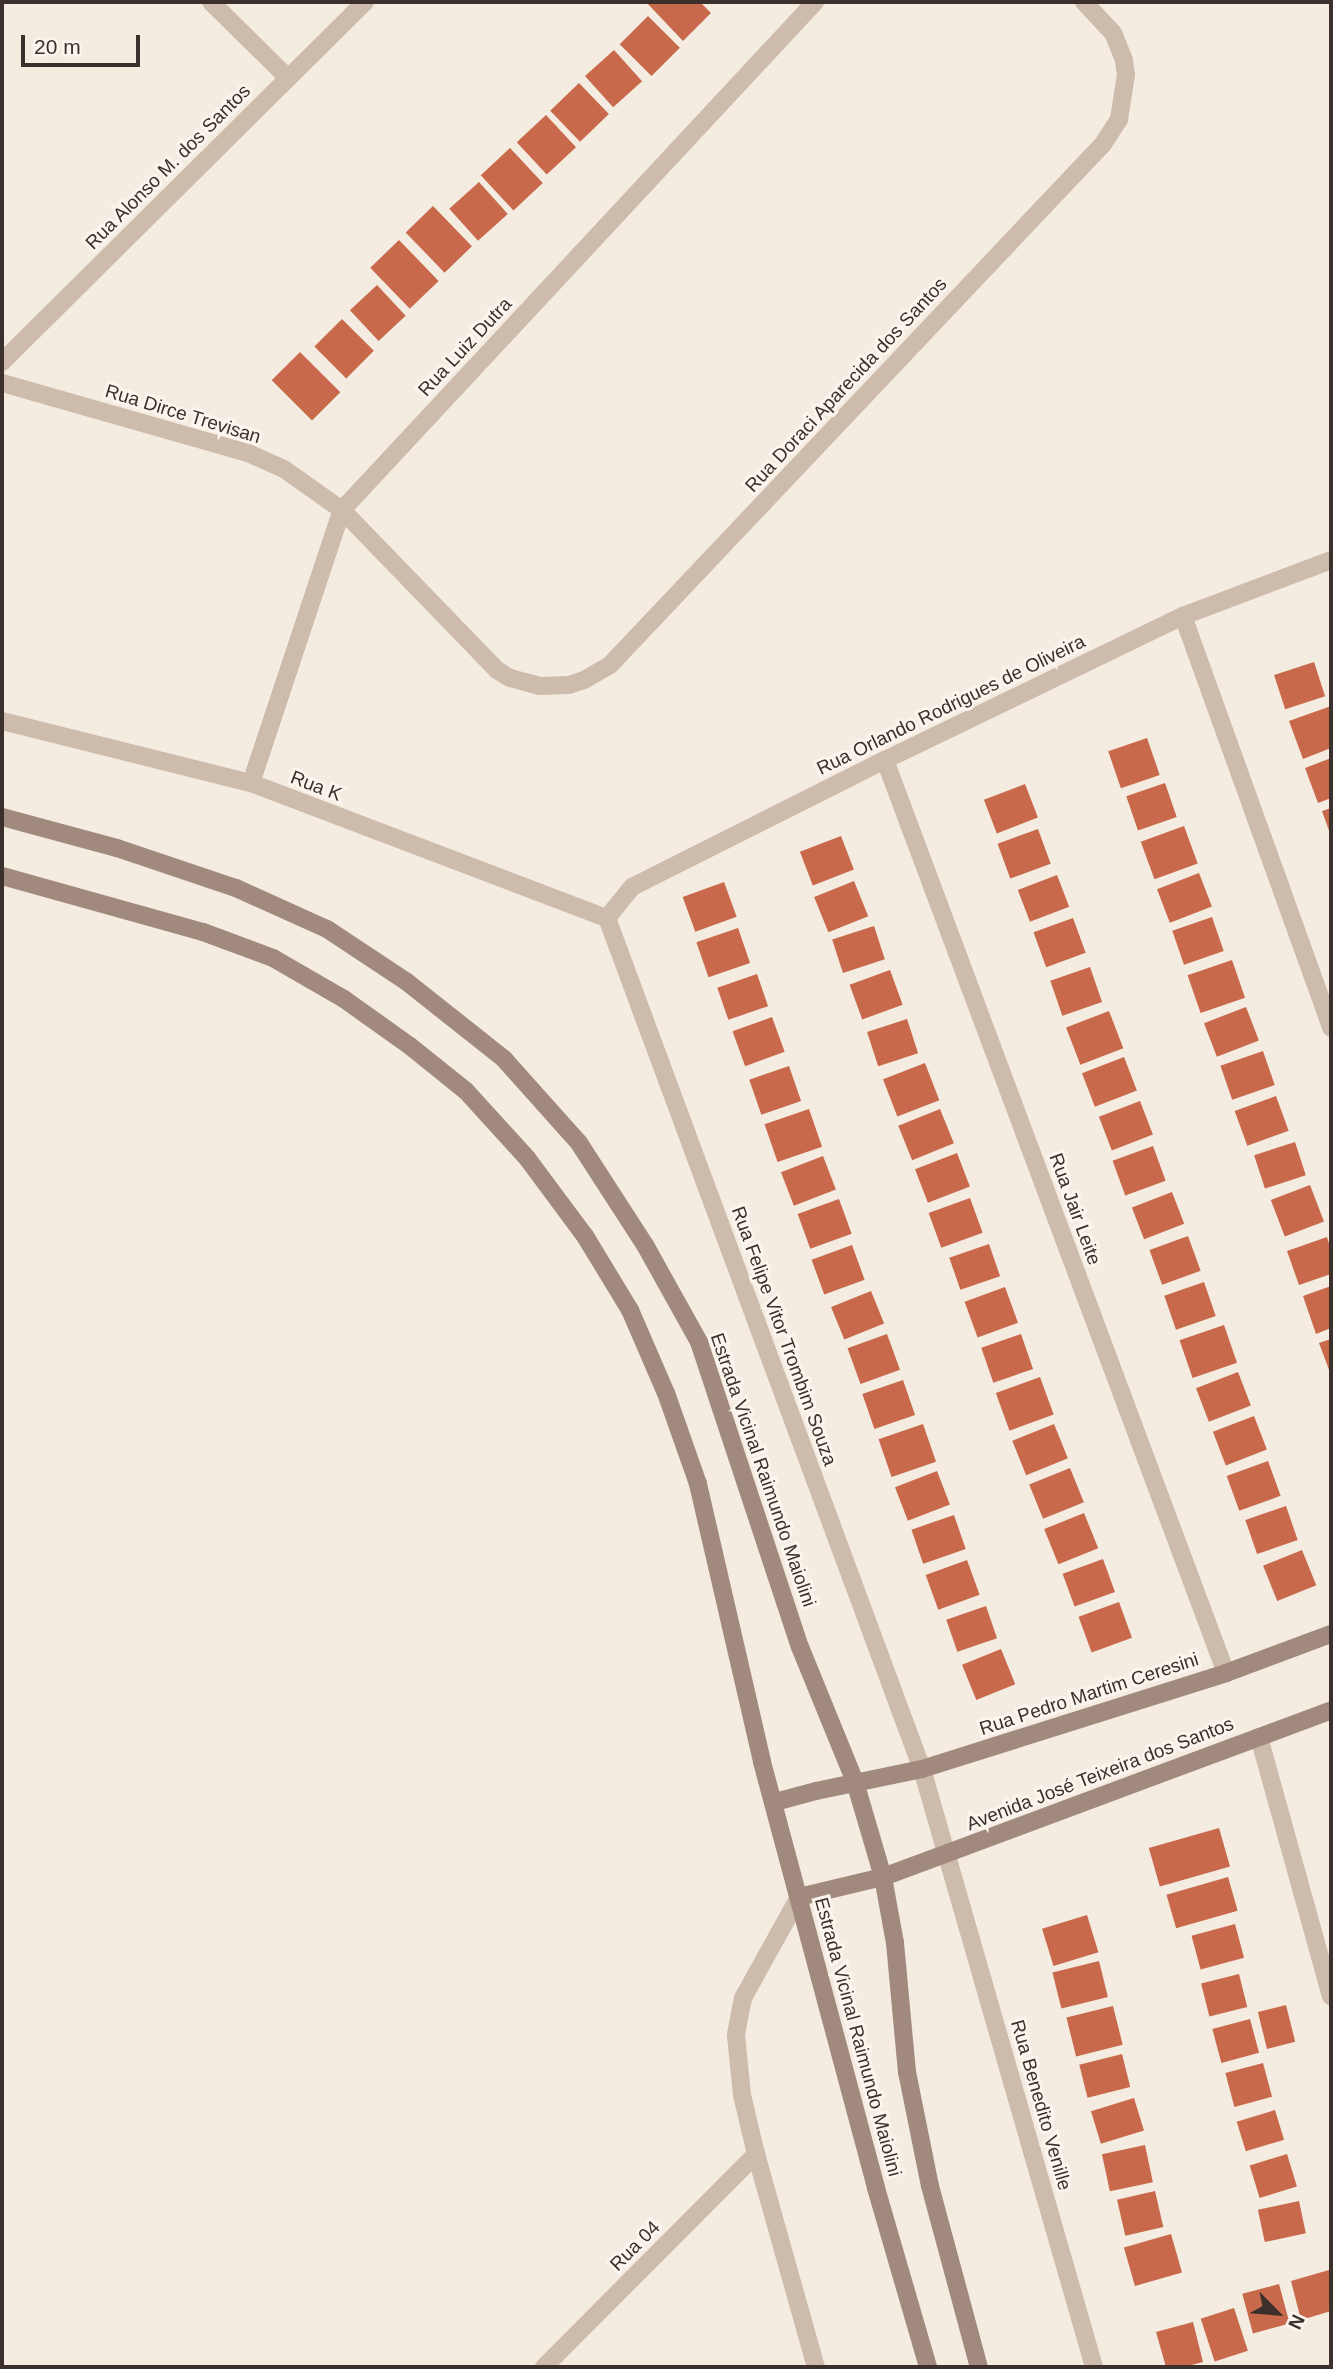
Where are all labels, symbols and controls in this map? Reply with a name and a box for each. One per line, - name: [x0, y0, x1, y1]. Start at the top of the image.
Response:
- scale bar: [24, 21, 144, 65]
- text: 20 m: [34, 35, 81, 58]
- street label: Rua Alonso M. dos Santos: [80, 79, 256, 255]
- street label: Rua Doraci Aparecida dos Santos: [740, 273, 952, 497]
- street label: Rua Luiz Dutra: [413, 293, 517, 401]
- street label: Rua Dirce Trevisan: [102, 379, 264, 449]
- street label: Rua Orlando Rodrigues de Oliveira: [813, 630, 1089, 780]
- street label: Rua K: [287, 766, 345, 806]
- street label: Rua Jair Leite: [1044, 1150, 1106, 1268]
- street label: Rua Felipe Vitor Trombim Souza: [726, 1203, 842, 1469]
- street label: Estrada Vicinal Raimundo Maiolini: [705, 1330, 821, 1610]
- street label: Rua Pedro Martim Ceresini: [977, 1648, 1201, 1740]
- street label: Avenida José Teixeira dos Santos: [963, 1712, 1237, 1836]
- street label: Estrada Vicinal Raimundo Maiolini: [810, 1895, 906, 2179]
- street label: Rua Benedito Venille: [1006, 2017, 1076, 2193]
- street label: Rua 04: [605, 2216, 665, 2276]
- north arrow: [1242, 2278, 1312, 2348]
- text: N: [1284, 2311, 1309, 2333]

